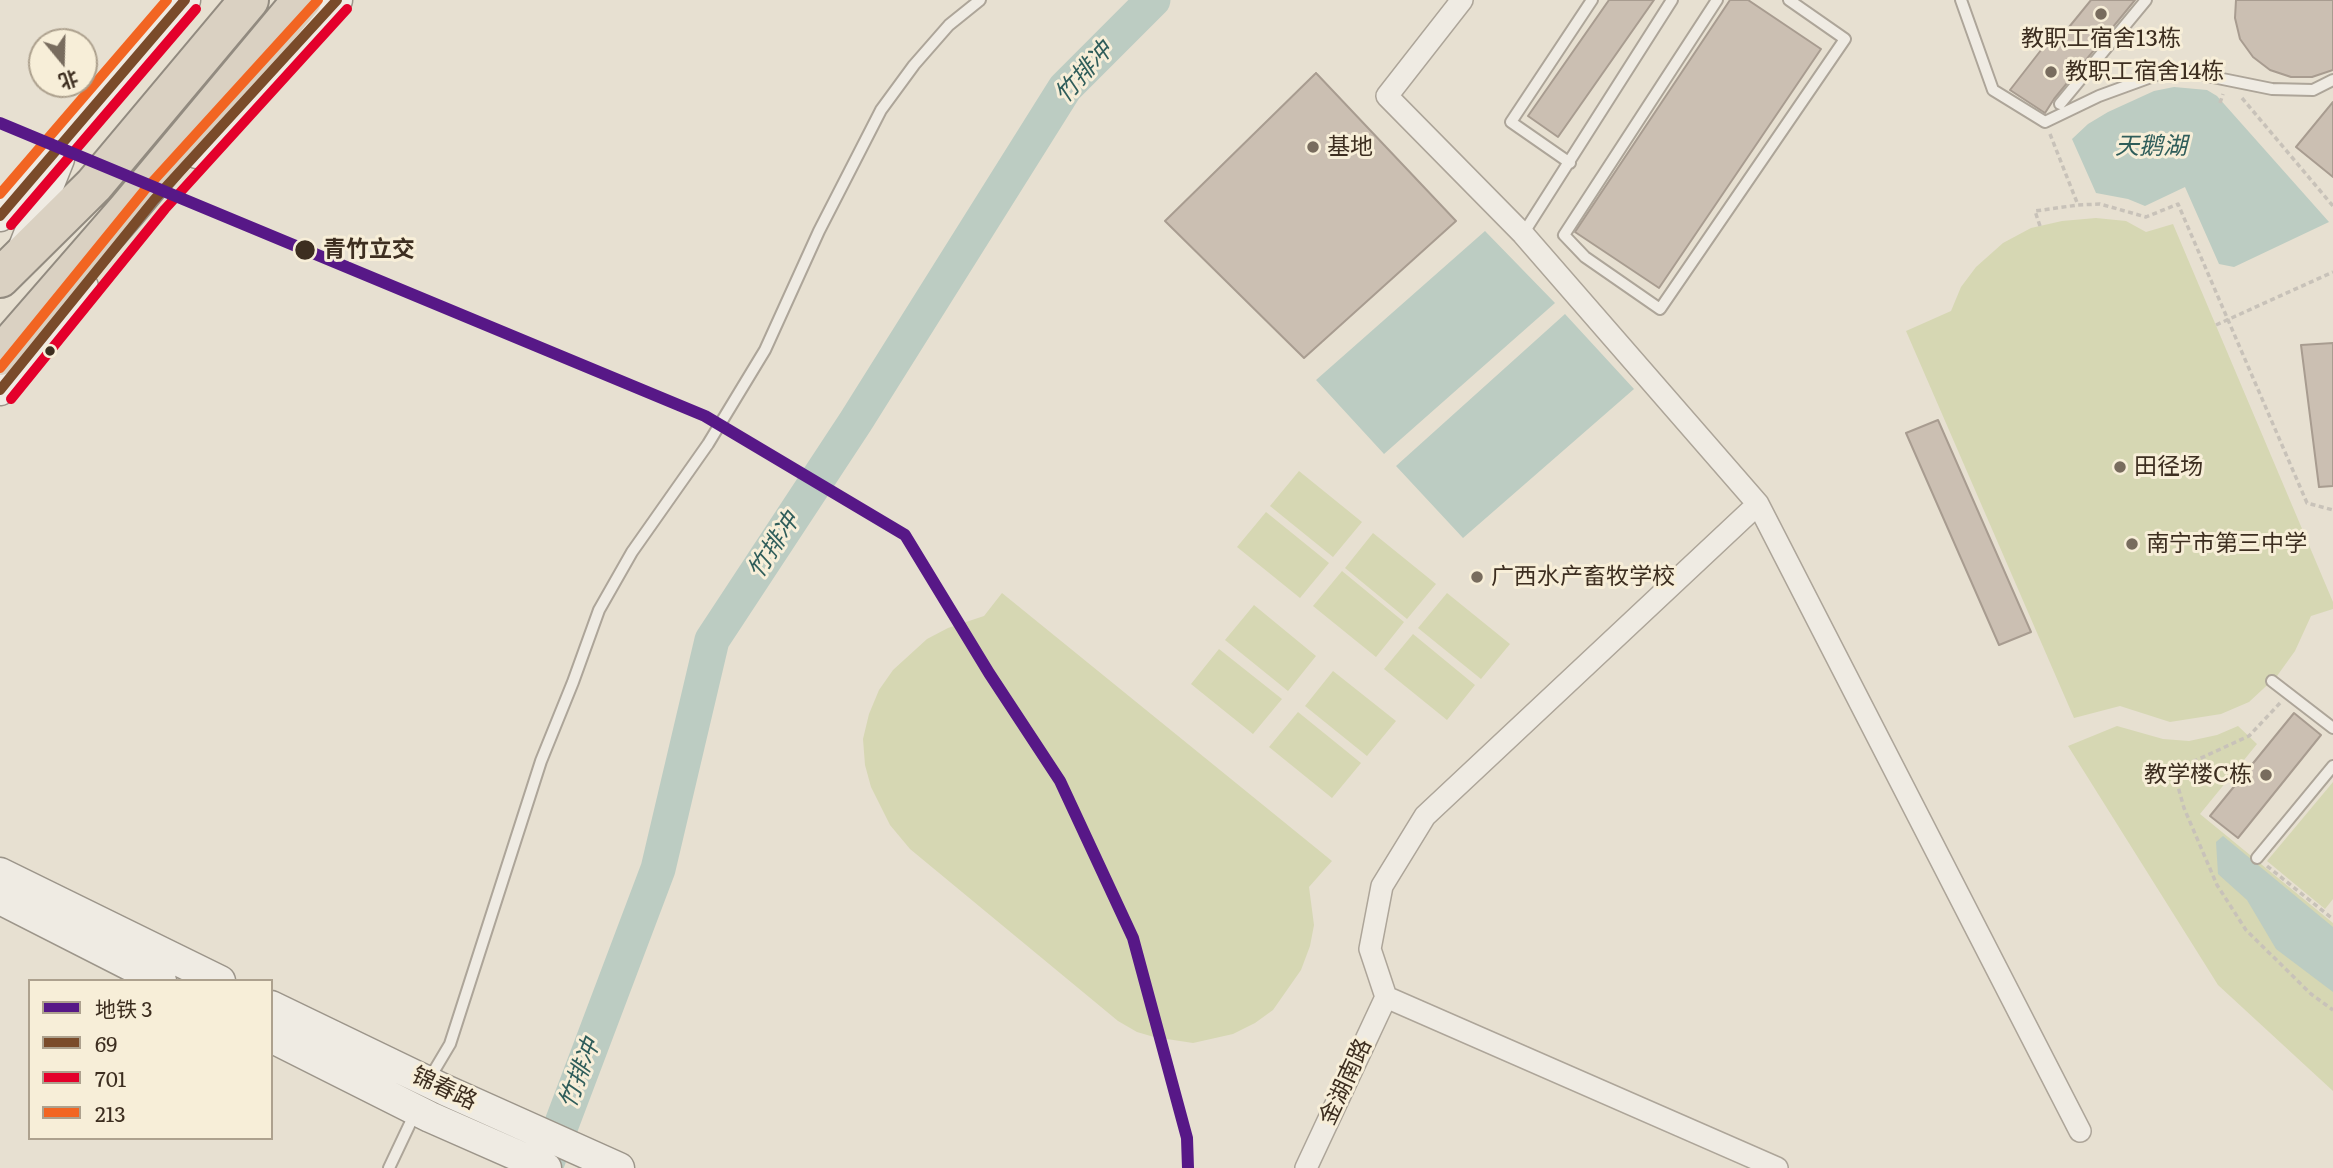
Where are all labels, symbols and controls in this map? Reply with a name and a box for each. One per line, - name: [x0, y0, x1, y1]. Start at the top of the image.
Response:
- marker: 教职工宿舍13栋: [2093, 6, 2109, 22]
- place label: 教职工宿舍13栋: [2021, 25, 2181, 53]
- north arrow: [28, 28, 98, 98]
- water label: 竹排冲: [1049, 37, 1119, 109]
- place label: 教职工宿舍14栋: [2065, 58, 2224, 86]
- marker: 教职工宿舍14栋: [2043, 64, 2059, 80]
- text: 北: [56, 65, 83, 97]
- place label: 基地: [1327, 133, 1373, 161]
- water label: 天鹅湖: [2115, 133, 2187, 161]
- marker: 基地: [1305, 139, 1321, 155]
- place label: 青竹立交: [323, 236, 415, 264]
- marker: 青竹立交: [293, 238, 317, 262]
- unlabelled marker: [43, 344, 57, 358]
- place label: 田径场: [2134, 453, 2203, 481]
- marker: 田径场: [2112, 459, 2128, 475]
- water label: 竹排冲: [742, 508, 806, 584]
- place label: 南宁市第三中学: [2146, 530, 2307, 558]
- marker: 南宁市第三中学: [2124, 536, 2140, 552]
- place label: 广西水产畜牧学校: [1491, 563, 1675, 591]
- marker: 广西水产畜牧学校: [1469, 569, 1485, 585]
- place label: 教学楼C栋: [2144, 761, 2252, 789]
- marker: 教学楼C栋: [2258, 767, 2274, 783]
- legend: [28, 979, 273, 1140]
- text: 地铁 3: [95, 992, 153, 1023]
- text: 69: [95, 1027, 117, 1058]
- street label: 金湖南路: [1314, 1034, 1378, 1130]
- water label: 竹排冲: [554, 1035, 606, 1113]
- text: 701: [95, 1062, 126, 1093]
- street label: 锦春路: [407, 1062, 481, 1116]
- text: 213: [95, 1097, 126, 1128]

